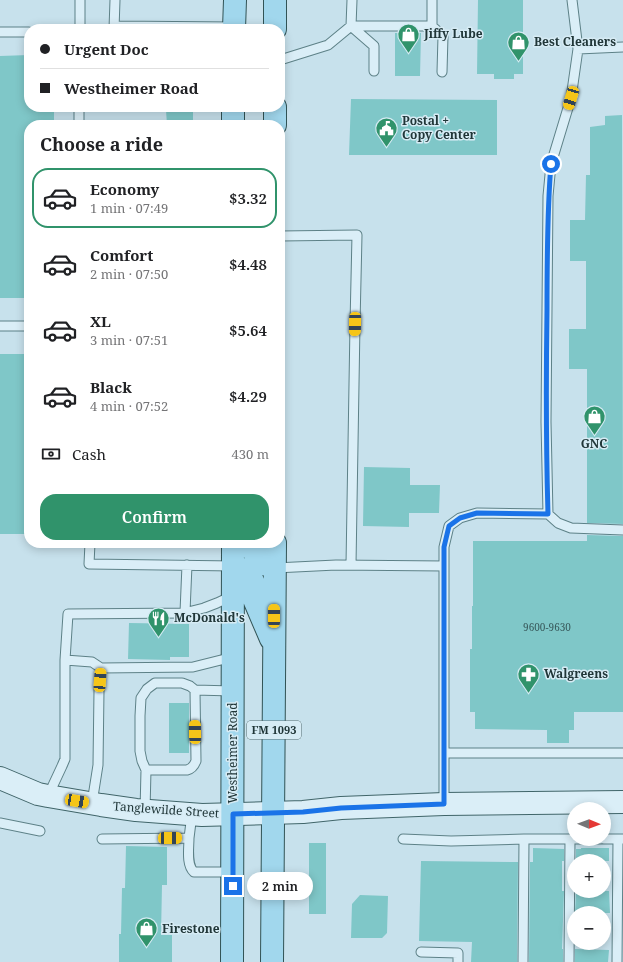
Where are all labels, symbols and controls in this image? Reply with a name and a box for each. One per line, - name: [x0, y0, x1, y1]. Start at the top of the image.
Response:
- shop icon: Jiffy Lube: [395, 21, 421, 54]
- place label: Jiffy Lube: [423, 25, 483, 42]
- shop icon: Best Cleaners: [505, 29, 531, 62]
- place label: Best Cleaners: [534, 33, 616, 50]
- text: Urgent Doc: [64, 39, 149, 59]
- text: Westheimer Road: [64, 78, 199, 98]
- car: [562, 85, 580, 111]
- place label: Postal + Copy Center: [402, 112, 477, 143]
- public building icon: Postal + Copy Center: [374, 115, 400, 148]
- text: Choose a ride: [40, 132, 163, 156]
- route start: [542, 155, 560, 173]
- text: Economy: [90, 179, 159, 199]
- icon: car: [42, 180, 78, 216]
- text: $3.32: [229, 188, 267, 208]
- text: 1 min · 07:49: [90, 199, 168, 217]
- text: Comfort: [90, 245, 153, 265]
- icon: car: [42, 246, 78, 282]
- text: $4.48: [229, 254, 267, 274]
- text: 2 min · 07:50: [90, 265, 168, 283]
- text: XL: [90, 311, 111, 331]
- icon: car: [42, 312, 78, 348]
- car: [349, 312, 361, 336]
- text: $5.64: [229, 320, 267, 340]
- text: 3 min · 07:51: [90, 331, 168, 349]
- text: Black: [90, 377, 132, 397]
- icon: car: [42, 378, 78, 414]
- text: $4.29: [229, 386, 267, 406]
- text: 4 min · 07:52: [90, 397, 168, 415]
- shop icon: GNC: [581, 404, 607, 437]
- place label: GNC: [581, 435, 607, 452]
- icon: cash: [40, 443, 62, 465]
- text: Cash: [72, 444, 106, 464]
- text: 430 m: [232, 445, 269, 463]
- button: Confirm: [40, 494, 269, 540]
- car: [268, 604, 280, 628]
- restaurant icon: McDonald's: [146, 605, 172, 638]
- place label: McDonald's: [174, 609, 245, 626]
- house number: 9600-9630: [523, 620, 571, 634]
- pharmacy icon: Walgreens: [516, 661, 542, 694]
- place label: Walgreens: [544, 665, 608, 682]
- car: [93, 668, 107, 692]
- street label: Westheimer Road: [224, 702, 241, 804]
- car: [189, 720, 201, 744]
- road number: FM 1093: [247, 721, 301, 739]
- car: [64, 793, 90, 809]
- street label: Tanglewilde Street: [112, 797, 220, 822]
- north arrow: [567, 802, 611, 846]
- map controls: [567, 802, 611, 950]
- car: [158, 832, 182, 844]
- button: +: [567, 854, 611, 898]
- callout: 2 min: [247, 872, 313, 900]
- route end: [224, 877, 242, 895]
- text: 2 min: [262, 877, 298, 895]
- button: −: [567, 906, 611, 950]
- shop icon: Firestone: [133, 916, 159, 949]
- place label: Firestone: [162, 920, 220, 937]

